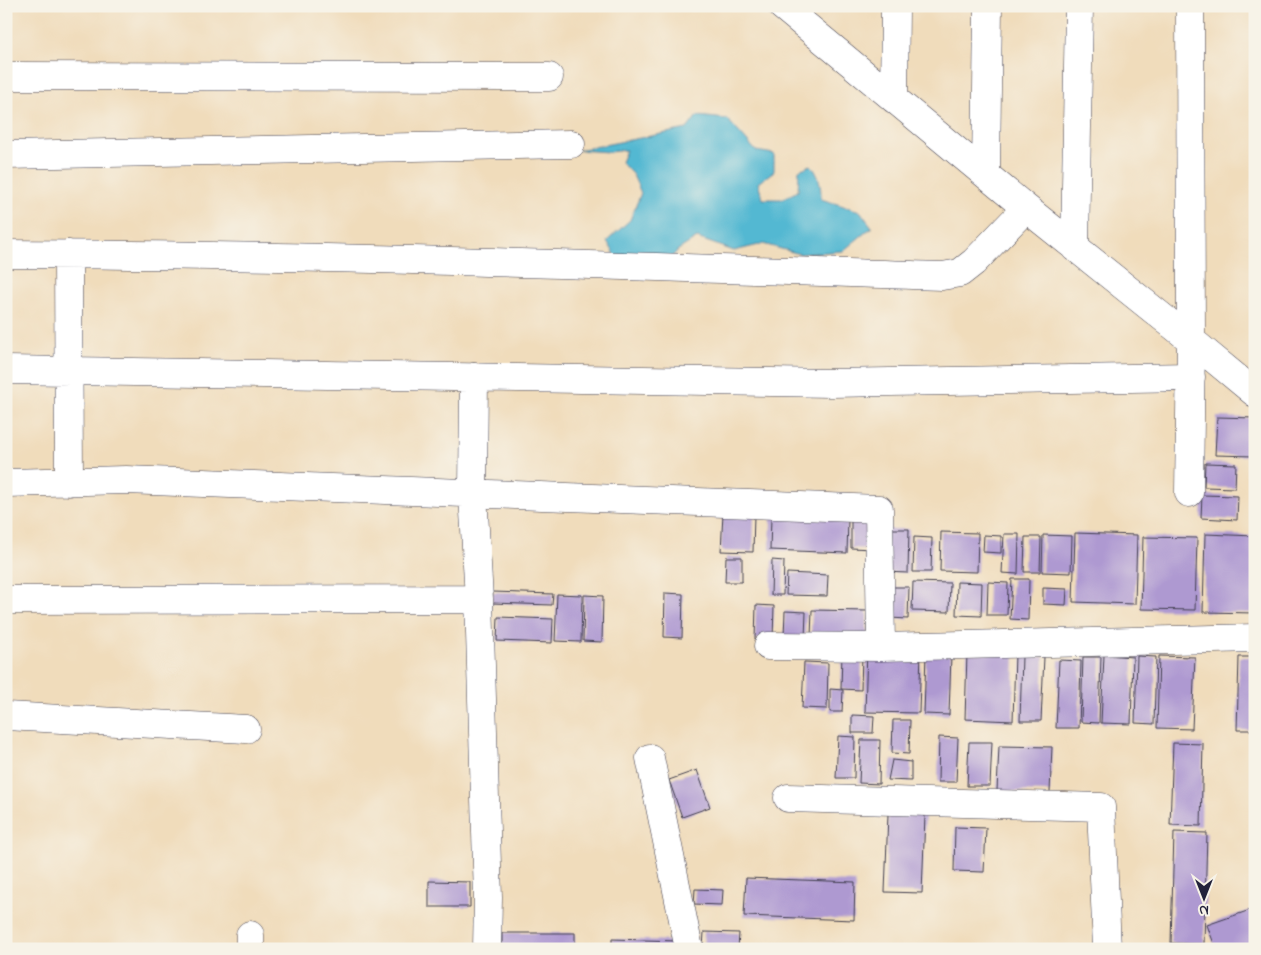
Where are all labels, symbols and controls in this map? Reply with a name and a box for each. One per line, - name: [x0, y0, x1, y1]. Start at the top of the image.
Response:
- north arrow: [1178, 872, 1228, 922]
- text: N: [1199, 899, 1209, 920]

